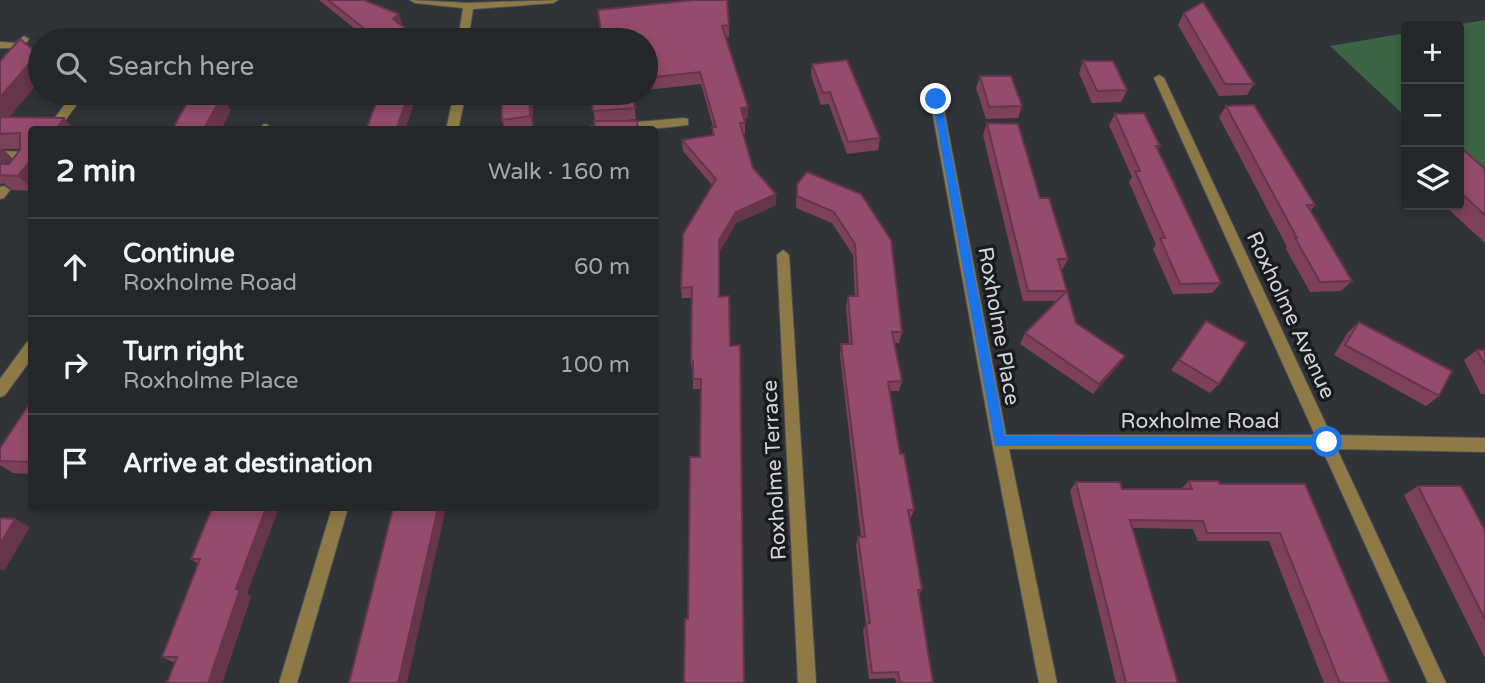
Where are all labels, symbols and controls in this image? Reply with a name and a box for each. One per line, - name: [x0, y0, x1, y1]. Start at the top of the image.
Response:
- map controls: [1401, 21, 1464, 210]
- button: +: [1401, 21, 1464, 84]
- search box: [28, 28, 658, 105]
- icon: search: [52, 48, 90, 86]
- text: Search here: [108, 51, 254, 82]
- route end: [920, 83, 951, 114]
- button: −: [1401, 84, 1464, 147]
- button: layers: [1401, 147, 1464, 210]
- text: 2 min: [56, 153, 136, 190]
- text: Walk · 160 m: [488, 158, 630, 186]
- street label: Roxholme Avenue: [1241, 228, 1340, 403]
- text: Continue: [123, 238, 235, 269]
- street label: Roxholme Place: [972, 245, 1025, 407]
- icon: ahead: [56, 248, 94, 286]
- text: 60 m: [574, 253, 630, 281]
- text: Roxholme Road: [123, 269, 297, 297]
- text: Turn right: [123, 336, 244, 367]
- icon: right: [56, 346, 94, 384]
- text: 100 m: [560, 351, 630, 379]
- text: Roxholme Place: [123, 367, 299, 395]
- street label: Roxholme Terrace: [757, 379, 792, 561]
- street label: Roxholme Road: [1121, 409, 1280, 434]
- route start: [1311, 426, 1342, 457]
- icon: arrive: [56, 444, 94, 482]
- text: Arrive at destination: [123, 448, 373, 479]

